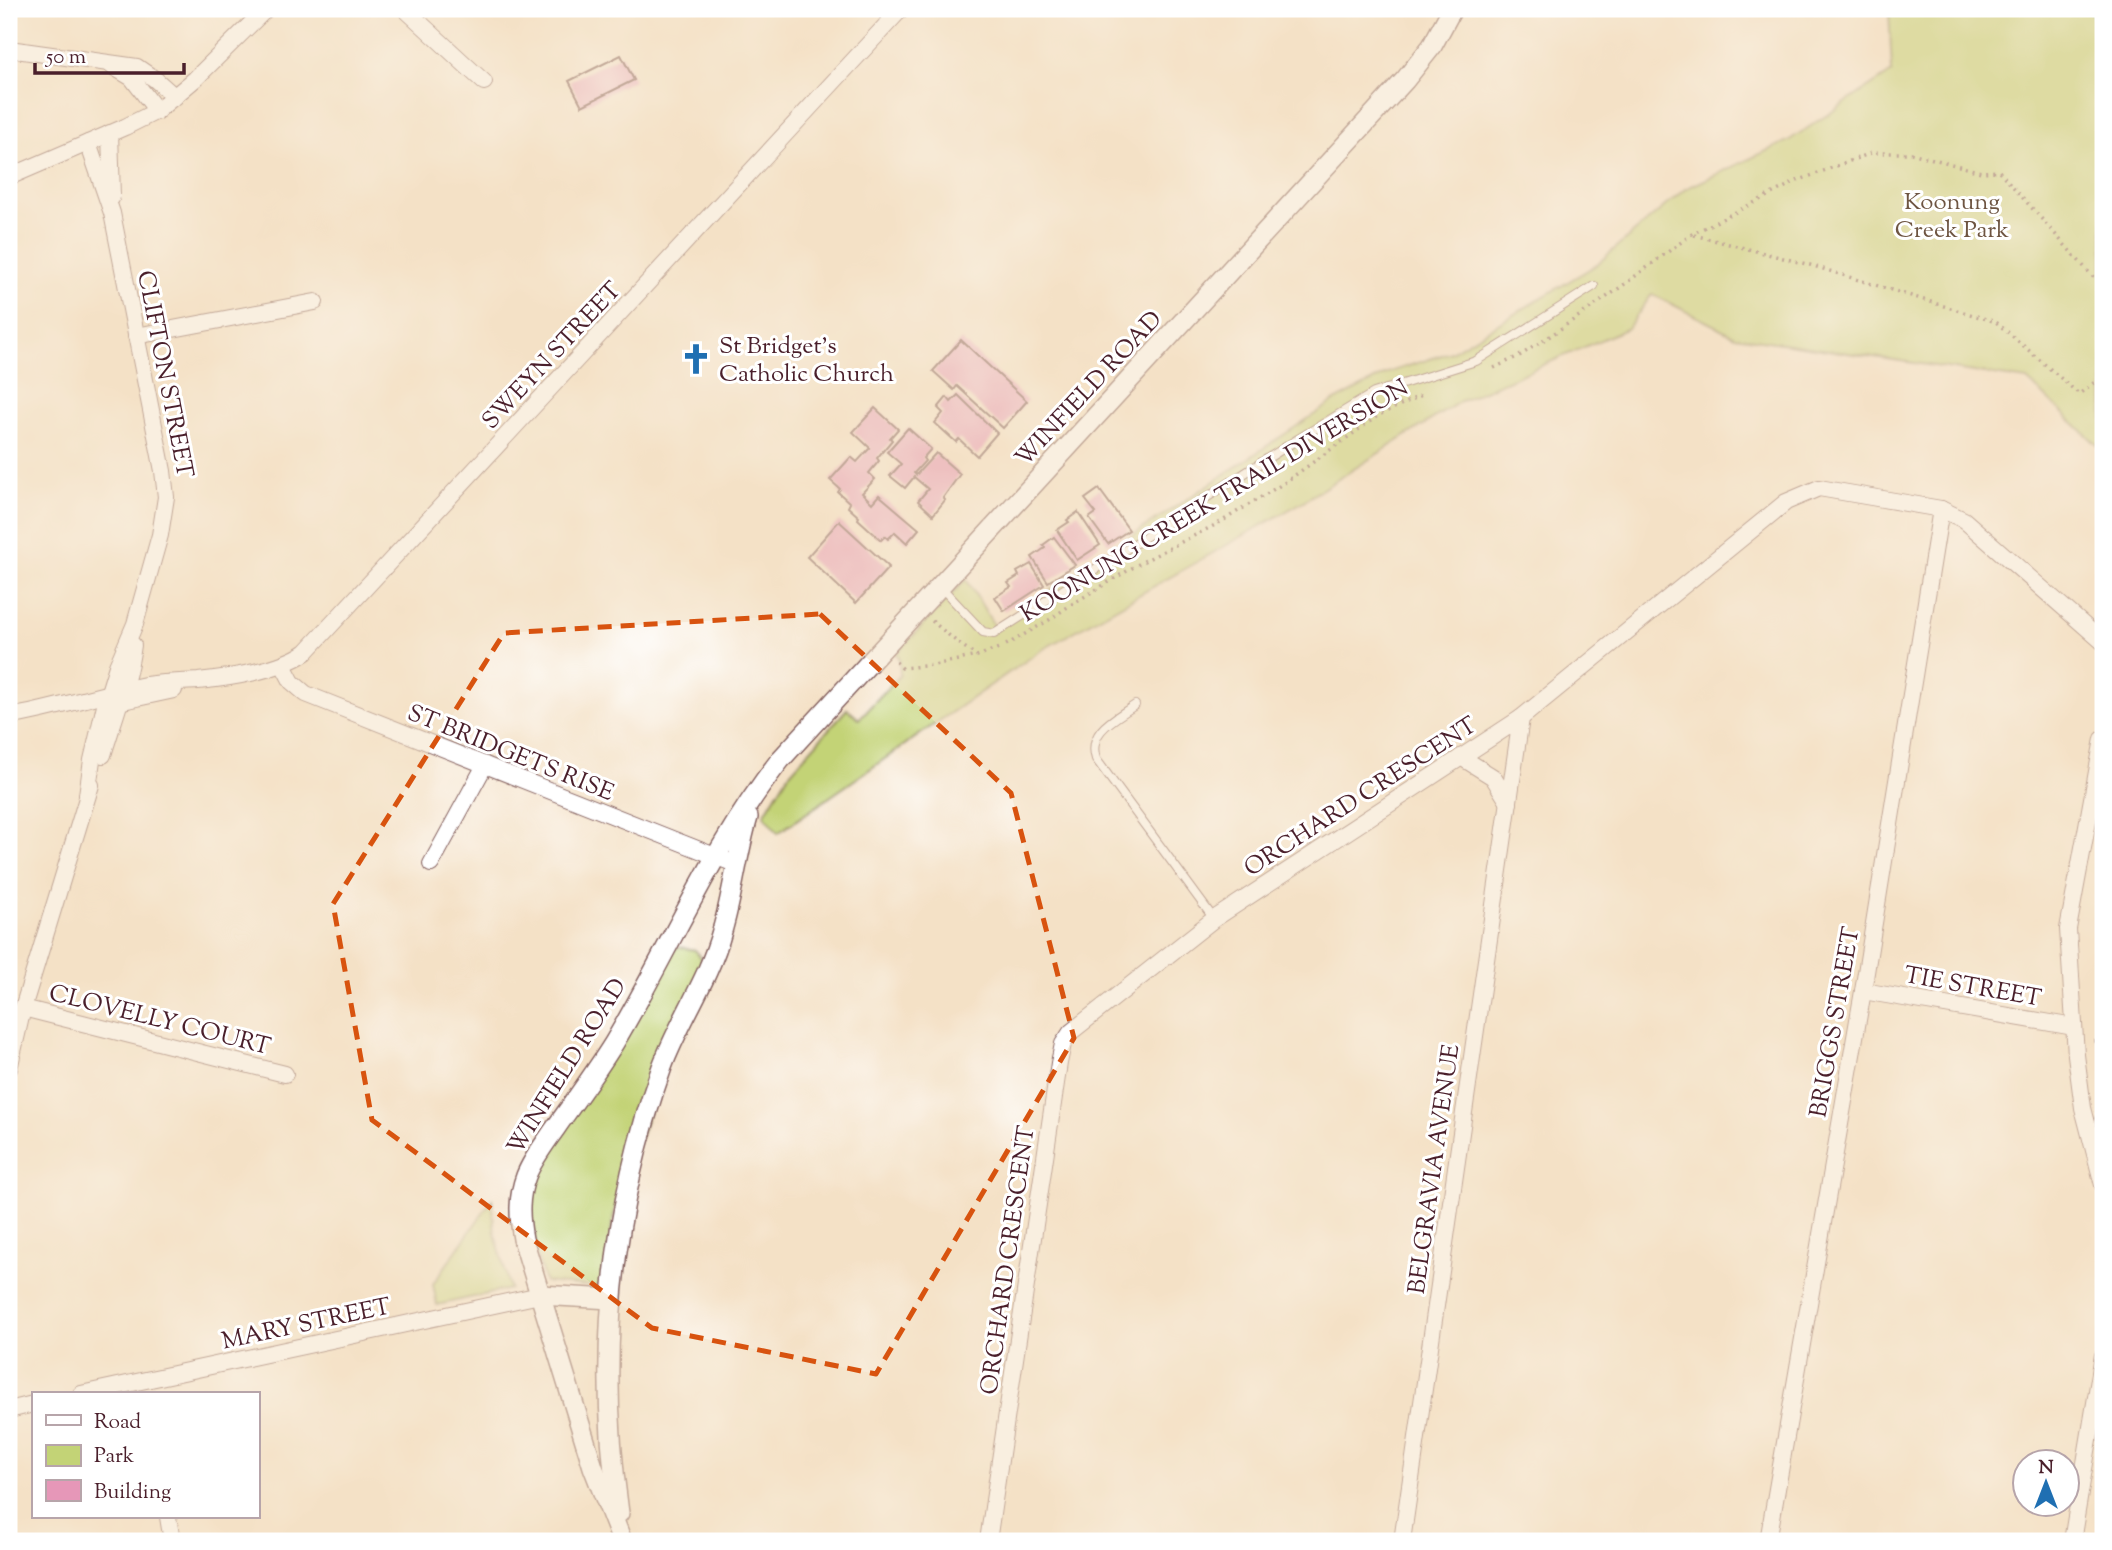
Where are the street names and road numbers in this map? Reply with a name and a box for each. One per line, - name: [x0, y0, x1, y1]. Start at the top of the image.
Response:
- street label: CLIFTON STREET: [127, 268, 201, 481]
- street label: SWEYN STREET: [475, 275, 630, 438]
- street label: WINFIELD ROAD: [1008, 304, 1171, 475]
- street label: KOONUNG CREEK TRAIL DIVERSION: [1014, 372, 1416, 632]
- street label: ST BRIDGETS RISE: [402, 697, 619, 811]
- street label: ORCHARD CRESCENT: [1238, 709, 1484, 886]
- street label: BRIGGS STREET: [1802, 924, 1870, 1120]
- street label: TIE STREET: [1901, 959, 2044, 1017]
- street label: WINFIELD ROAD: [500, 972, 636, 1162]
- street label: CLOVELLY COURT: [45, 977, 274, 1065]
- street label: BELGRAVIA AVENUE: [1401, 1042, 1469, 1296]
- street label: ORCHARD CRESCENT: [973, 1123, 1045, 1397]
- street label: MARY STREET: [219, 1290, 394, 1359]

